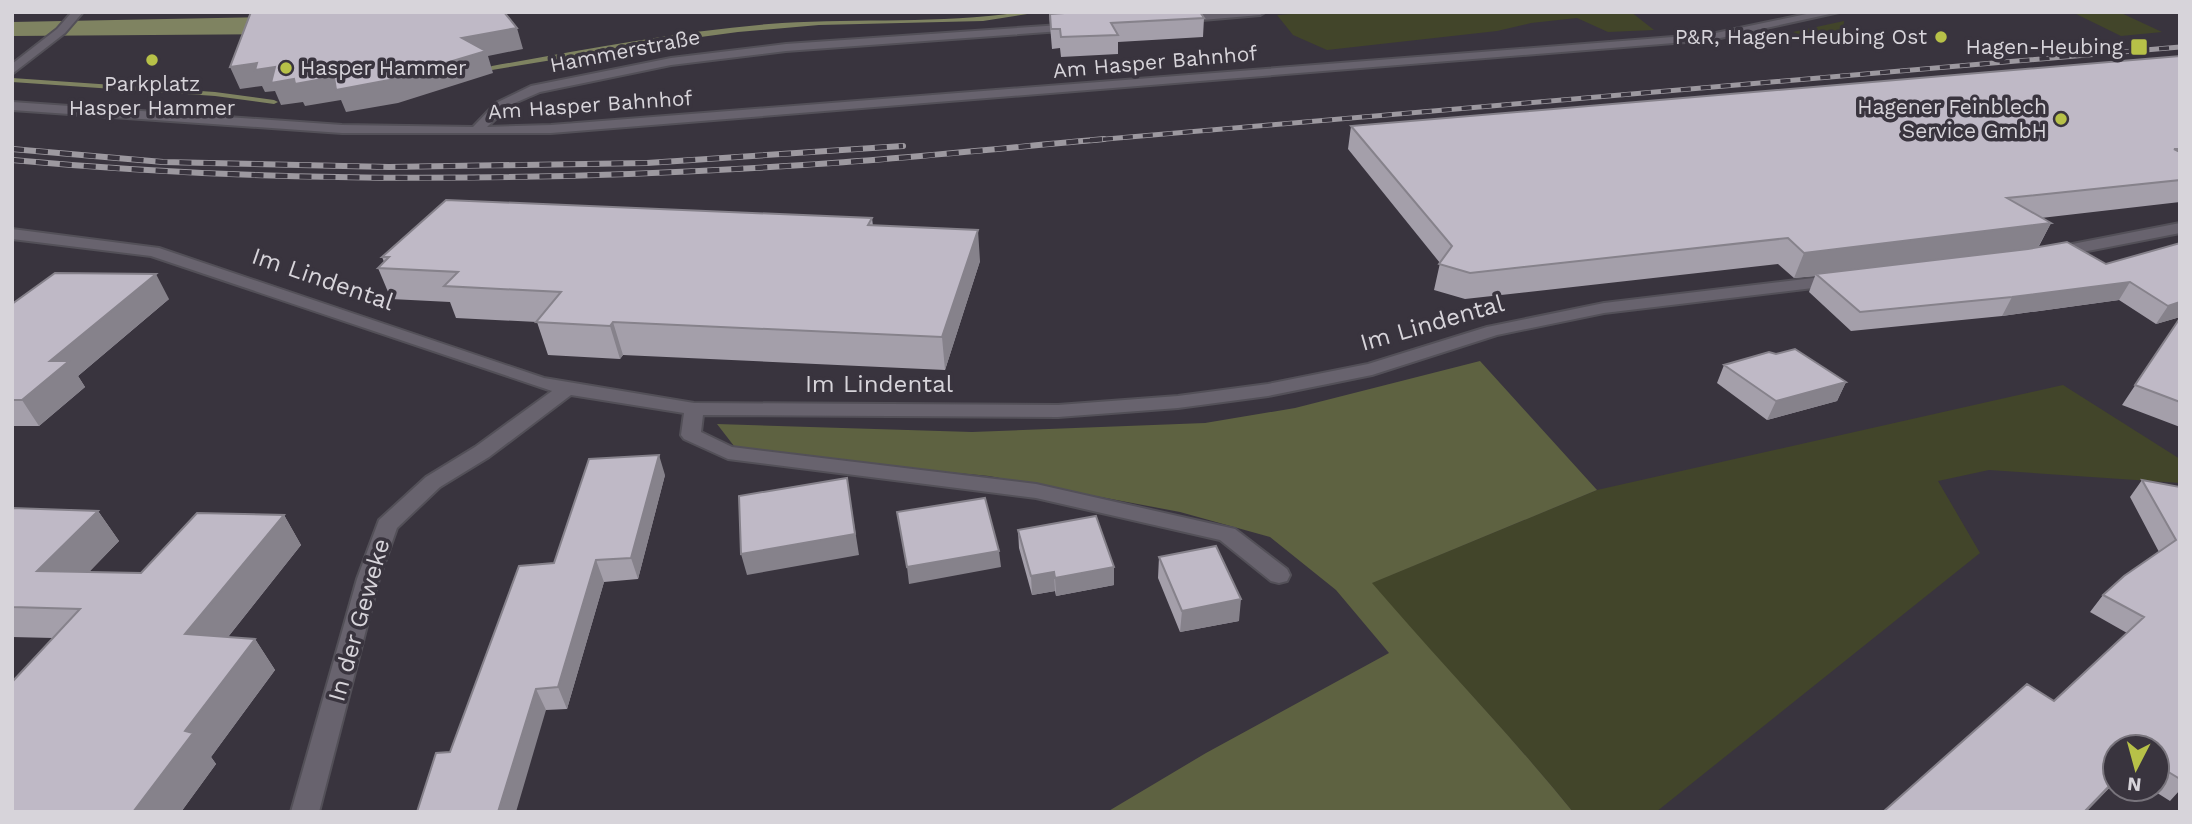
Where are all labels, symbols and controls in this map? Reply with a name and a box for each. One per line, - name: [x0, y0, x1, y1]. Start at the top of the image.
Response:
- street label: Hammerstraße: [548, 24, 702, 77]
- place label: P&R, Hagen-Heubing Ost: [1675, 24, 1927, 49]
- marker: P&R, Hagen-Heubing Ost: [1933, 29, 1949, 45]
- place label: Hagen-Heubing: [1966, 34, 2124, 59]
- marker: Hagen-Heubing: [2129, 37, 2149, 57]
- street label: Am Hasper Bahnhof: [1052, 40, 1258, 83]
- marker: Parkplatz Hasper Hammer: [144, 52, 160, 68]
- place label: Hasper Hammer: [300, 55, 467, 80]
- marker: Hasper Hammer: [278, 60, 294, 76]
- place label: Parkplatz Hasper Hammer: [69, 71, 236, 120]
- street label: Am Hasper Bahnhof: [487, 85, 693, 124]
- place label: Hagener Feinblech Service GmbH: [1857, 94, 2047, 143]
- marker: Hagener Feinblech Service GmbH: [2053, 111, 2069, 127]
- street label: Im Lindental: [248, 242, 398, 317]
- street label: Im Lindental: [1357, 289, 1508, 357]
- street label: Im Lindental: [805, 370, 954, 398]
- street label: In der Geweke: [322, 535, 396, 705]
- north arrow: [2101, 733, 2171, 803]
- text: N: [2126, 772, 2142, 797]

